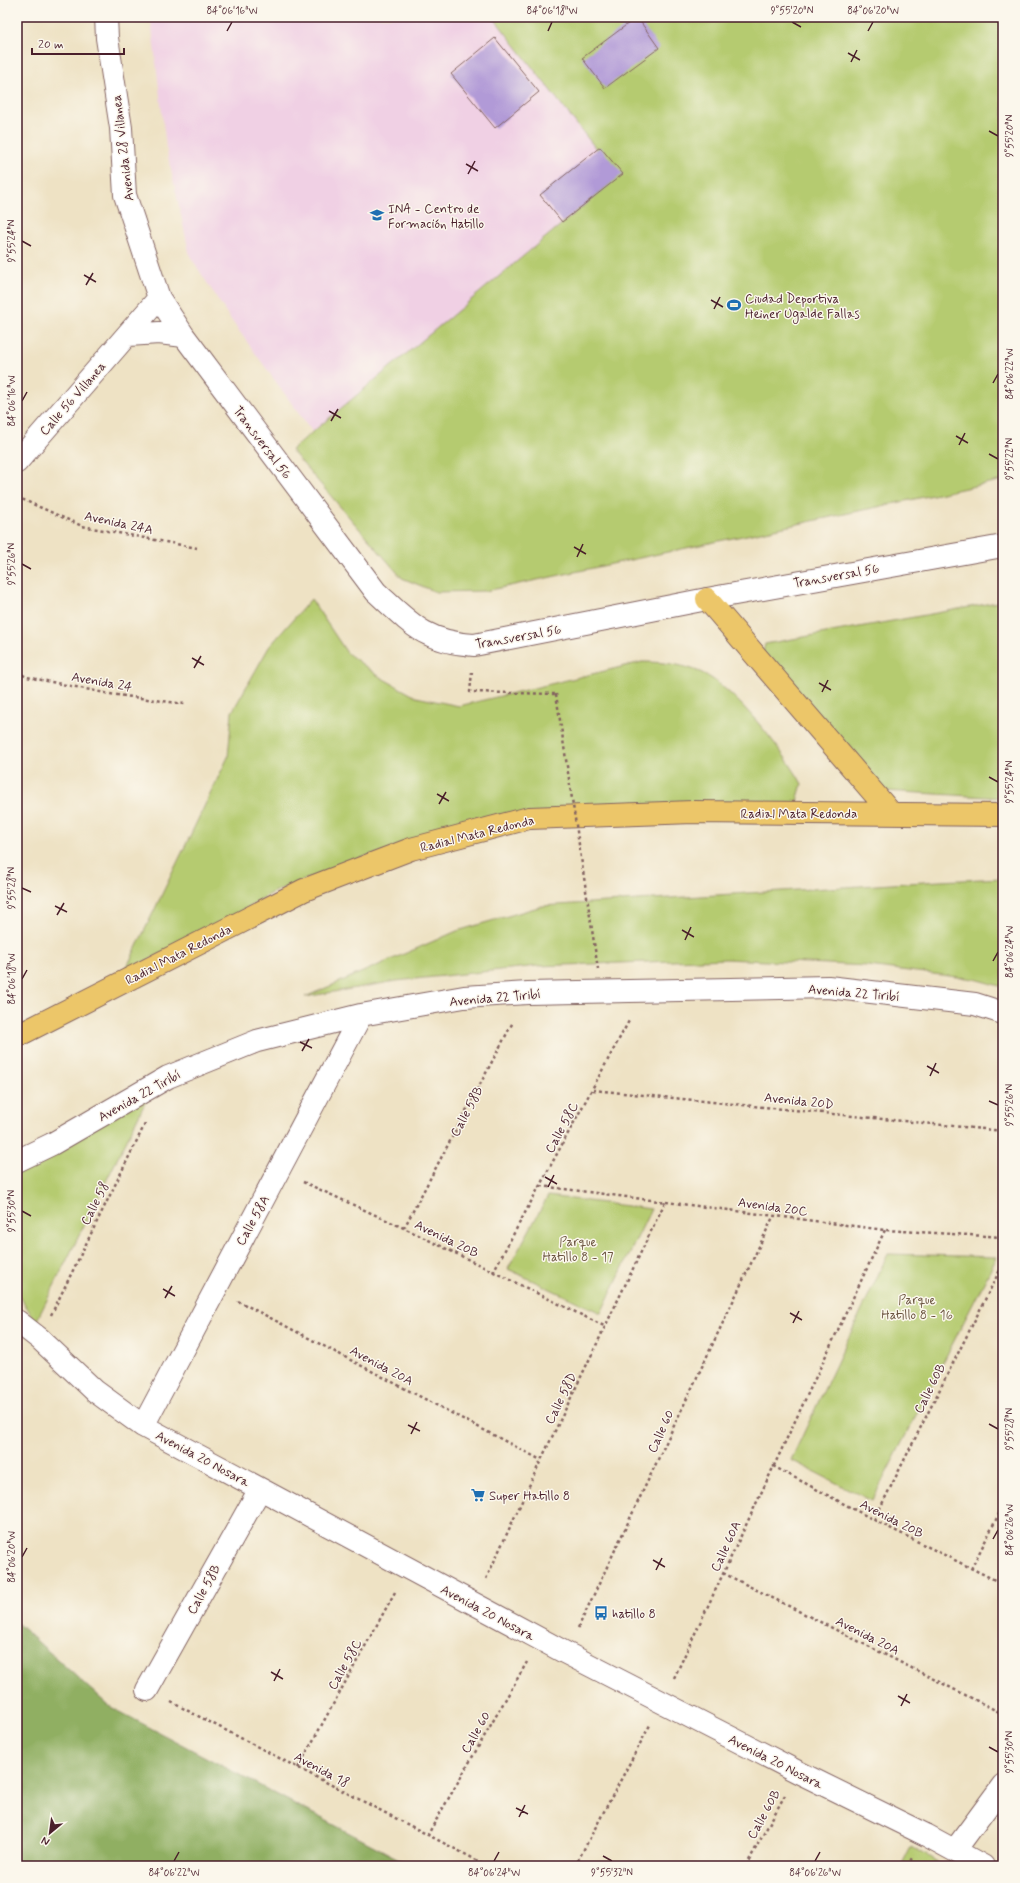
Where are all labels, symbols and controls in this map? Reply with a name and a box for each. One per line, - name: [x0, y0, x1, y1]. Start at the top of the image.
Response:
- text: 84°06'16"W: [206, 4, 258, 18]
- text: 84°06'18"W: [527, 4, 578, 18]
- text: 9°55'20"N: [771, 4, 814, 18]
- text: 84°06'20"W: [847, 4, 899, 18]
- scale bar: [32, 30, 124, 56]
- text: 20 m: [38, 37, 64, 53]
- street label: Avenida 28 Villanea: [108, 93, 138, 202]
- text: 9°55'20"N: [1003, 114, 1017, 157]
- place label: INA - Centro de Formación Hatillo: [388, 201, 485, 233]
- school or university icon: INA - Centro de Formación Hatillo: [369, 207, 385, 223]
- text: 9°55'24"N: [5, 219, 19, 263]
- place label: Ciudad Deportiva Heiner Ugalde Fallas: [745, 291, 860, 324]
- sports icon: Ciudad Deportiva Heiner Ugalde Fallas: [726, 297, 742, 313]
- text: 84°06'22"W: [1003, 348, 1017, 400]
- street label: Calle 56 Villanea: [36, 358, 110, 440]
- text: 84°06'16"W: [5, 375, 19, 427]
- street label: Transversal 56: [229, 403, 295, 483]
- text: 9°55'22"N: [1003, 438, 1017, 480]
- street label: Avenida 24A: [83, 508, 155, 539]
- text: 9°55'26"N: [5, 542, 19, 585]
- street label: Transversal 56: [792, 561, 881, 592]
- street label: Transversal 56: [474, 622, 563, 653]
- street label: Avenida 24: [70, 669, 134, 696]
- text: 9°55'24"N: [1003, 760, 1017, 804]
- street label: Radial Mata Redonda: [741, 806, 857, 823]
- street label: Radial Mata Redonda: [419, 812, 536, 857]
- text: 9°55'28"N: [5, 866, 19, 909]
- street label: Radial Mata Redonda: [123, 921, 235, 989]
- text: 84°06'24"W: [1003, 926, 1017, 978]
- text: 84°06'18"W: [5, 954, 19, 1005]
- street label: Avenida 22 Tiribí: [807, 981, 900, 1006]
- street label: Avenida 22 Tiribí: [449, 986, 542, 1011]
- street label: Avenida 22 Tiribí: [95, 1067, 184, 1126]
- text: 9°55'26"N: [1003, 1083, 1017, 1126]
- street label: Calle 58B: [447, 1084, 488, 1140]
- street label: Avenida 20D: [763, 1089, 835, 1114]
- street label: Calle 58C: [542, 1099, 583, 1156]
- street label: Calle 58: [77, 1179, 113, 1228]
- text: 9°55'30"N: [5, 1190, 19, 1232]
- street label: Calle 58A: [233, 1193, 274, 1249]
- street label: Avenida 20C: [737, 1194, 809, 1221]
- street label: Avenida 20B: [412, 1217, 481, 1262]
- park label: Parque Hatillo 8 - 17: [542, 1234, 614, 1266]
- park label: Parque Hatillo 8 - 16: [881, 1292, 953, 1324]
- street label: Avenida 20A: [347, 1343, 416, 1390]
- street label: Calle 60B: [911, 1361, 950, 1416]
- street label: Calle 58D: [542, 1370, 581, 1427]
- street label: Calle 60: [644, 1407, 679, 1456]
- text: 9°55'28"N: [1003, 1407, 1017, 1450]
- street label: Avenida 20 Nosara: [152, 1427, 252, 1491]
- supermarket icon: Super Hatillo 8: [470, 1487, 486, 1503]
- place label: Super Hatillo 8: [489, 1488, 570, 1505]
- street label: Avenida 20B: [857, 1496, 926, 1543]
- text: 84°06'26"W: [1003, 1504, 1017, 1556]
- street label: Calle 60A: [707, 1519, 745, 1575]
- text: 84°06'20"W: [5, 1531, 19, 1583]
- street label: Calle 58B: [184, 1562, 225, 1618]
- street label: Avenida 20 Nosara: [437, 1581, 537, 1645]
- bus stop icon: hatillo 8: [593, 1605, 609, 1621]
- place label: hatillo 8: [612, 1606, 656, 1623]
- street label: Avenida 20A: [833, 1613, 902, 1660]
- street label: Calle 58C: [324, 1636, 366, 1693]
- street label: Calle 60: [458, 1709, 495, 1757]
- street label: Avenida 20 Nosara: [725, 1731, 826, 1794]
- text: 9°55'30"N: [1003, 1731, 1017, 1773]
- street label: Avenida 18: [291, 1749, 352, 1792]
- street label: Calle 60B: [744, 1787, 785, 1842]
- north arrow: [30, 1813, 70, 1853]
- text: N: [39, 1833, 52, 1849]
- text: 84°06'22"W: [148, 1866, 200, 1880]
- text: 84°06'24"W: [468, 1866, 520, 1880]
- text: 9°55'32"N: [591, 1866, 633, 1880]
- text: 84°06'26"W: [789, 1866, 841, 1880]

